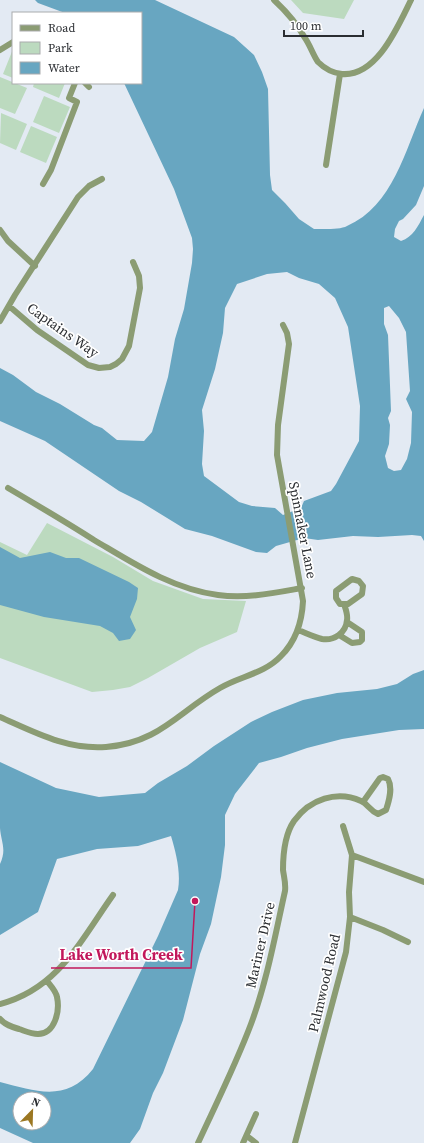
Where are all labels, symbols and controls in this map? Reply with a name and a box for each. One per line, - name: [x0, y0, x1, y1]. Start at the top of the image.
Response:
- legend: [12, 12, 142, 84]
- scale bar: [284, 12, 363, 38]
- text: 100 m: [290, 18, 322, 34]
- text: Road: [48, 20, 75, 36]
- text: Park: [48, 40, 73, 56]
- text: Water: [48, 60, 80, 76]
- street label: Captains Way: [23, 298, 104, 363]
- street label: Spinnaker Lane: [284, 480, 322, 580]
- street label: Mariner Drive: [240, 900, 280, 990]
- street label: Palmwood Road: [303, 932, 345, 1034]
- callout: Lake Worth Creek: [51, 941, 191, 968]
- text: Lake Worth Creek: [59, 944, 183, 965]
- north arrow: [12, 1091, 52, 1131]
- text: N: [29, 1094, 42, 1111]

